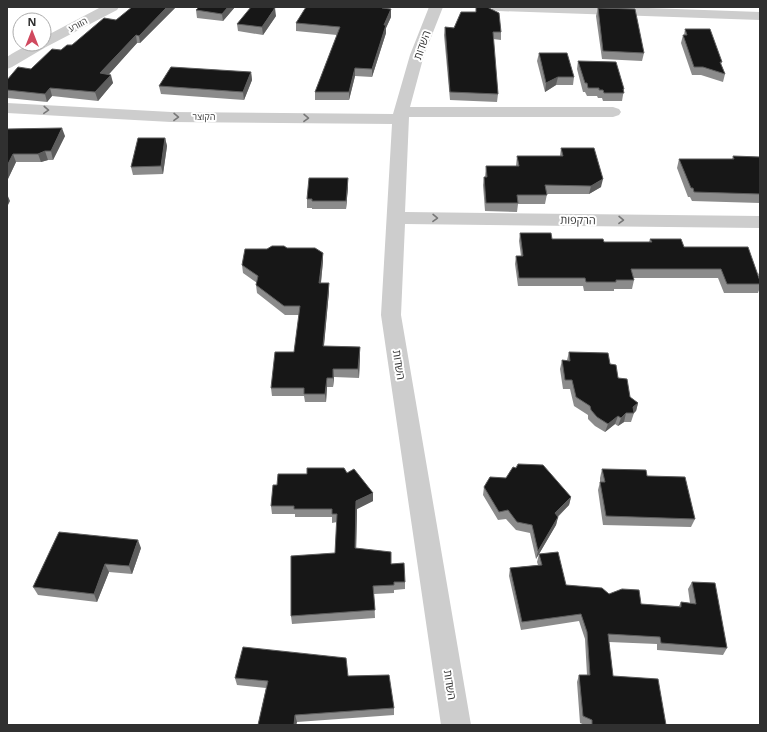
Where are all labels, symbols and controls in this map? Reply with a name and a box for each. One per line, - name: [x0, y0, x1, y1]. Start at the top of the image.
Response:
- north arrow: [12, 12, 52, 52]
- text: N: [28, 14, 36, 29]
- street label: הזורע: [66, 14, 90, 35]
- street label: השדות: [409, 28, 434, 61]
- one-way arrow: [43, 106, 49, 115]
- street label: הקוצר: [192, 110, 216, 123]
- one-way arrow: [173, 113, 179, 121]
- one-way arrow: [303, 114, 309, 123]
- street label: הרקפות: [560, 212, 596, 227]
- one-way arrow: [432, 214, 438, 222]
- one-way arrow: [618, 216, 624, 224]
- street label: השדות: [390, 349, 409, 381]
- street label: השדות: [441, 669, 460, 701]

